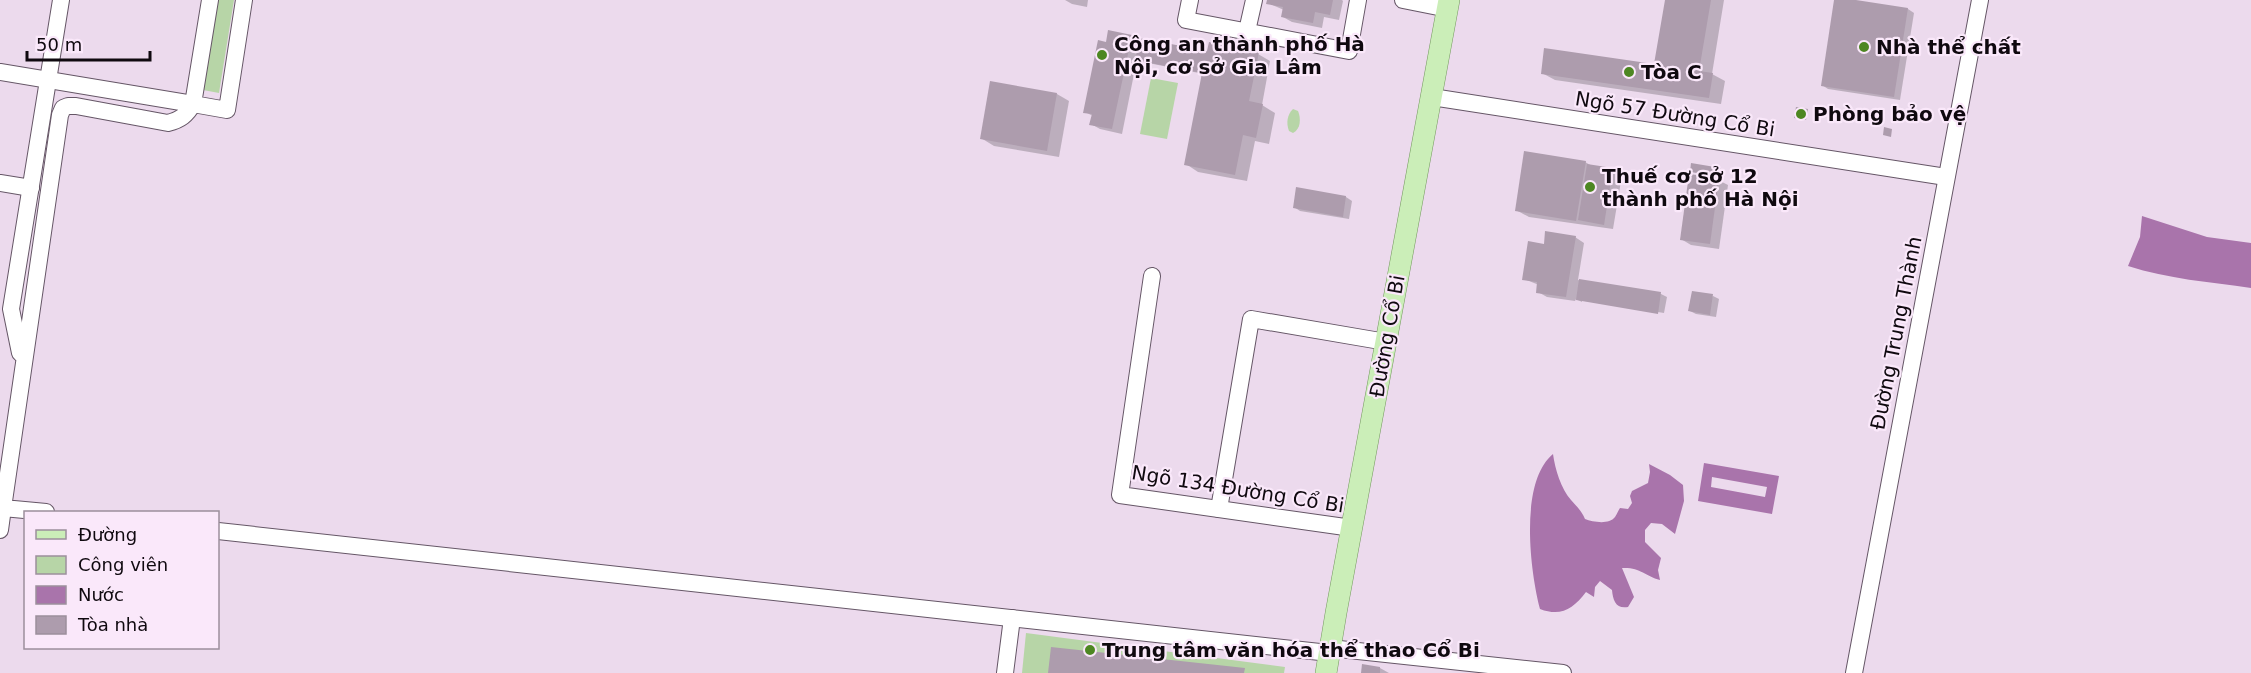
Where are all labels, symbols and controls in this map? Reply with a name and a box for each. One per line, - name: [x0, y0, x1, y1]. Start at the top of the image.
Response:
- scale bar: [27, 24, 150, 62]
- place label: Công an thành phố Hà Nội, cơ sở Gia Lâm: [1114, 32, 1365, 79]
- text: 50 m: [36, 34, 82, 55]
- place label: Nhà thể chất: [1876, 35, 2021, 59]
- marker: Nhà thể chất: [1857, 40, 1871, 54]
- marker: Công an thành phố Hà Nội, cơ sở Gia Lâm: [1095, 48, 1109, 62]
- place label: Tòa C: [1641, 60, 1702, 84]
- marker: Tòa C: [1622, 65, 1636, 79]
- street label: Ngõ 57 Đường Cổ Bi: [1573, 86, 1777, 142]
- place label: Phòng bảo vệ: [1813, 102, 1966, 126]
- marker: Phòng bảo vệ: [1794, 107, 1808, 121]
- place label: Thuế cơ sở 12 thành phố Hà Nội: [1602, 164, 1799, 211]
- marker: Thuế cơ sở 12 thành phố Hà Nội: [1583, 180, 1597, 194]
- street label: Đường Trung Thành: [1865, 234, 1927, 432]
- street label: Đường Cổ Bi: [1364, 273, 1410, 399]
- street label: Ngõ 134 Đường Cổ Bi: [1130, 460, 1346, 518]
- legend: [24, 511, 219, 649]
- text: Đường: [78, 524, 137, 545]
- text: Công viên: [78, 554, 168, 575]
- text: Nước: [78, 584, 124, 605]
- text: Tòa nhà: [77, 614, 148, 635]
- place label: Trung tâm văn hóa thể thao Cổ Bi: [1102, 638, 1480, 662]
- marker: Trung tâm văn hóa thể thao Cổ Bi: [1083, 643, 1097, 657]

